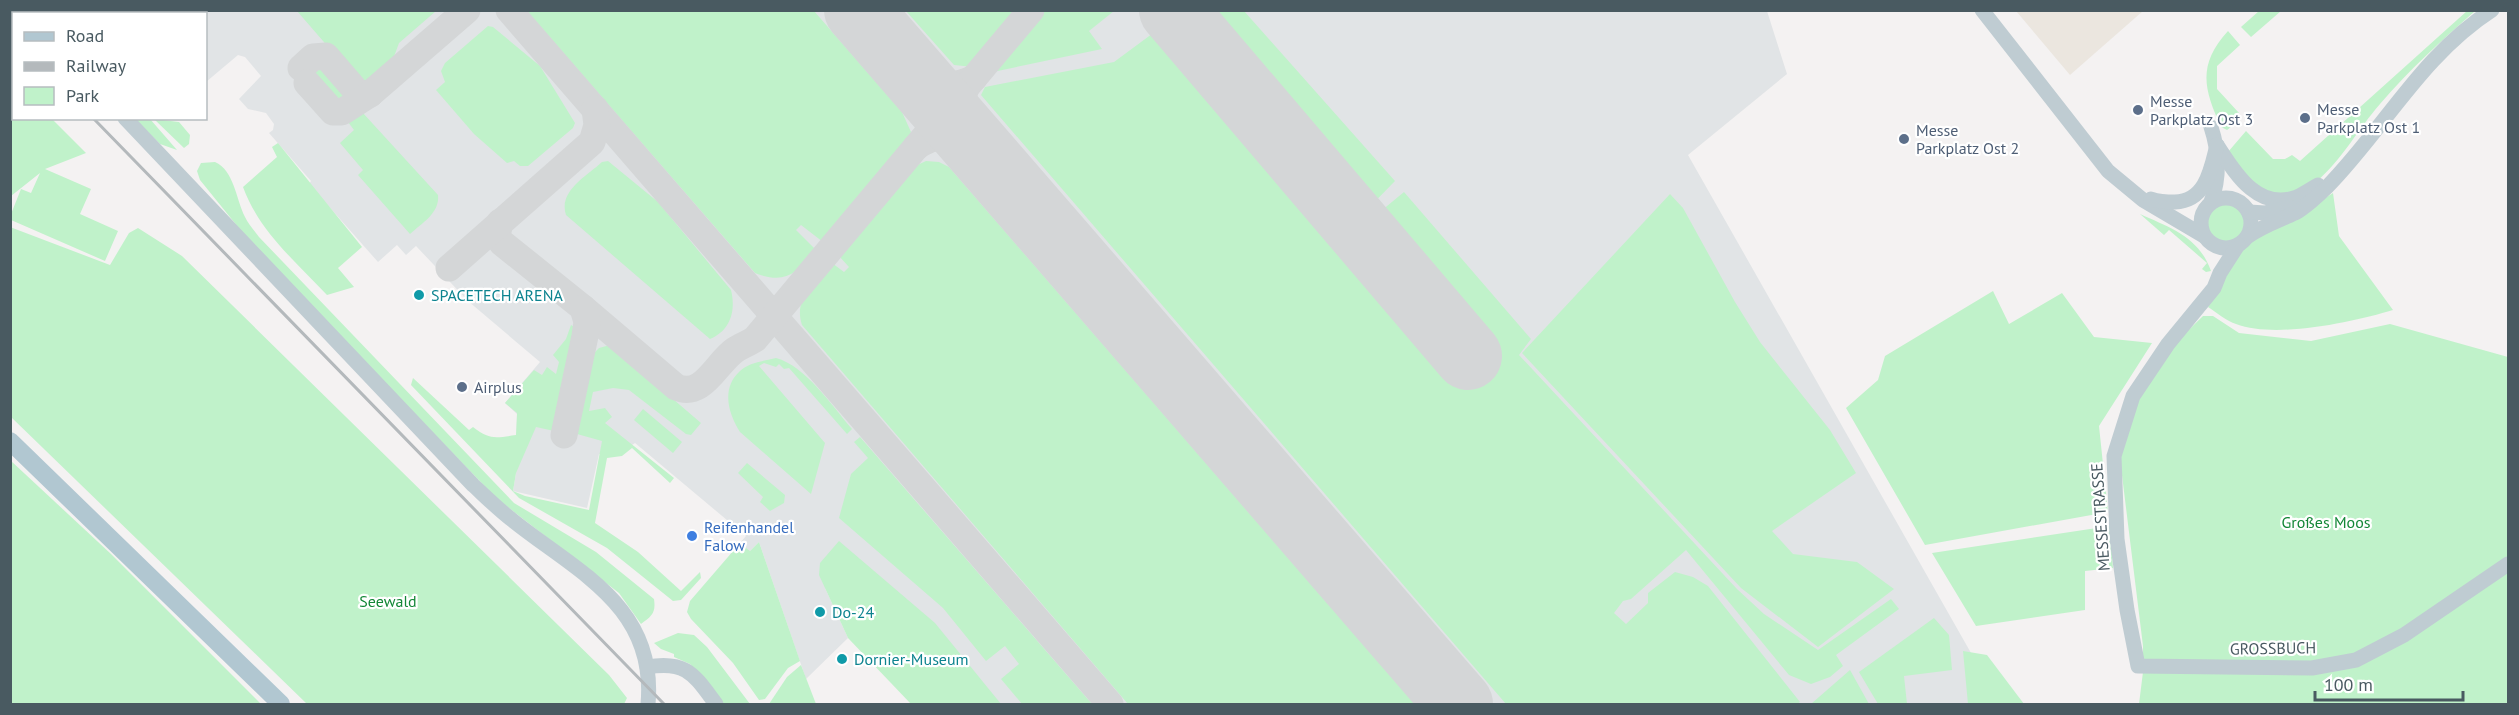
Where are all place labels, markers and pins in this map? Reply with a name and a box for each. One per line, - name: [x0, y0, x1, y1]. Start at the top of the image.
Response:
- place label: Messe Parkplatz Ost 3: [2150, 91, 2253, 129]
- place label: Messe Parkplatz Ost 1: [2317, 99, 2420, 137]
- marker: Messe Parkplatz Ost 3: [2131, 103, 2145, 117]
- marker: Messe Parkplatz Ost 1: [2298, 111, 2312, 125]
- place label: Messe Parkplatz Ost 2: [1916, 120, 2019, 158]
- marker: Messe Parkplatz Ost 2: [1897, 132, 1911, 146]
- place label: SPACETECH ARENA: [431, 285, 563, 305]
- marker: SPACETECH ARENA: [412, 288, 426, 302]
- place label: Airplus: [474, 377, 522, 397]
- marker: Airplus: [455, 380, 469, 394]
- place label: Reifenhandel Falow: [704, 517, 794, 555]
- marker: Reifenhandel Falow: [685, 529, 699, 543]
- place label: Do-24: [832, 602, 875, 622]
- marker: Do-24: [813, 605, 827, 619]
- place label: Dornier-Museum: [854, 649, 969, 669]
- marker: Dornier-Museum: [835, 652, 849, 666]

